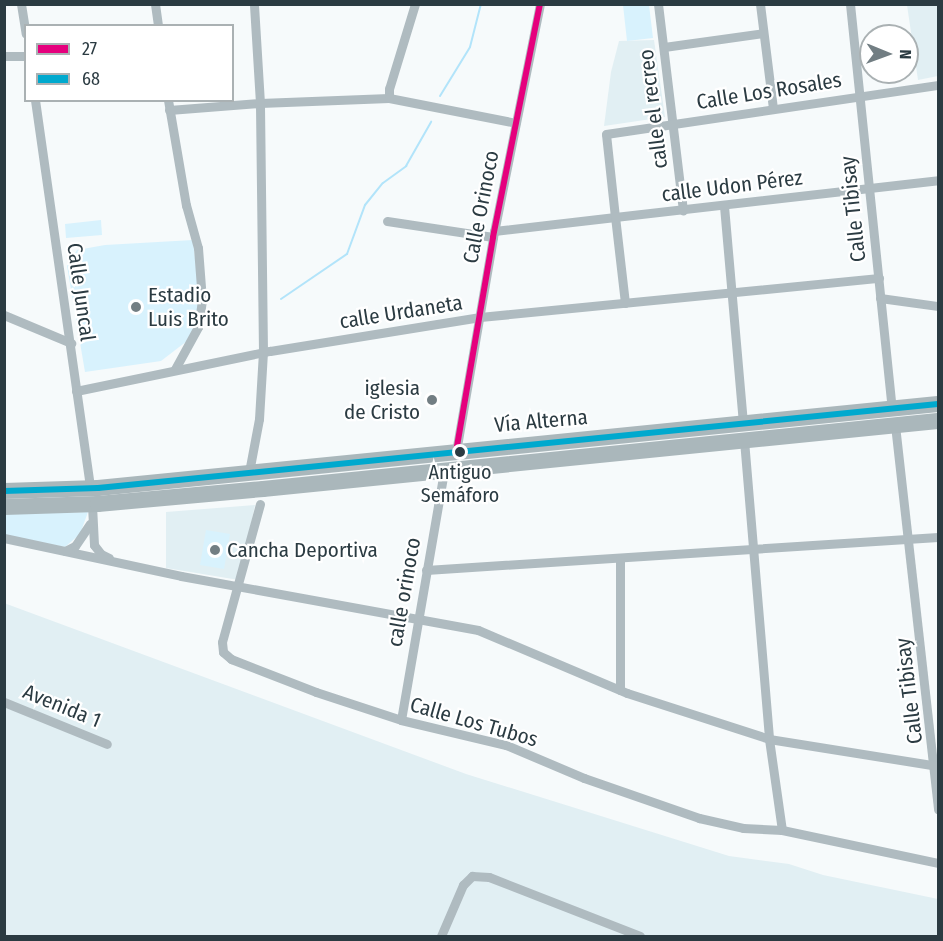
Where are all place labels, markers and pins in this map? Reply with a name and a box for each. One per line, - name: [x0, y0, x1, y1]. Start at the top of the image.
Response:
- place label: Estadio Luis Brito: [148, 282, 229, 332]
- marker: Estadio Luis Brito: [129, 300, 143, 314]
- place label: iglesia de Cristo: [344, 375, 420, 425]
- marker: iglesia de Cristo: [425, 393, 439, 407]
- marker: Antiguo Semáforo: [454, 446, 466, 458]
- place label: Antiguo Semáforo: [421, 461, 499, 508]
- place label: Cancha Deportiva: [227, 537, 378, 563]
- marker: Cancha Deportiva: [208, 543, 222, 557]

